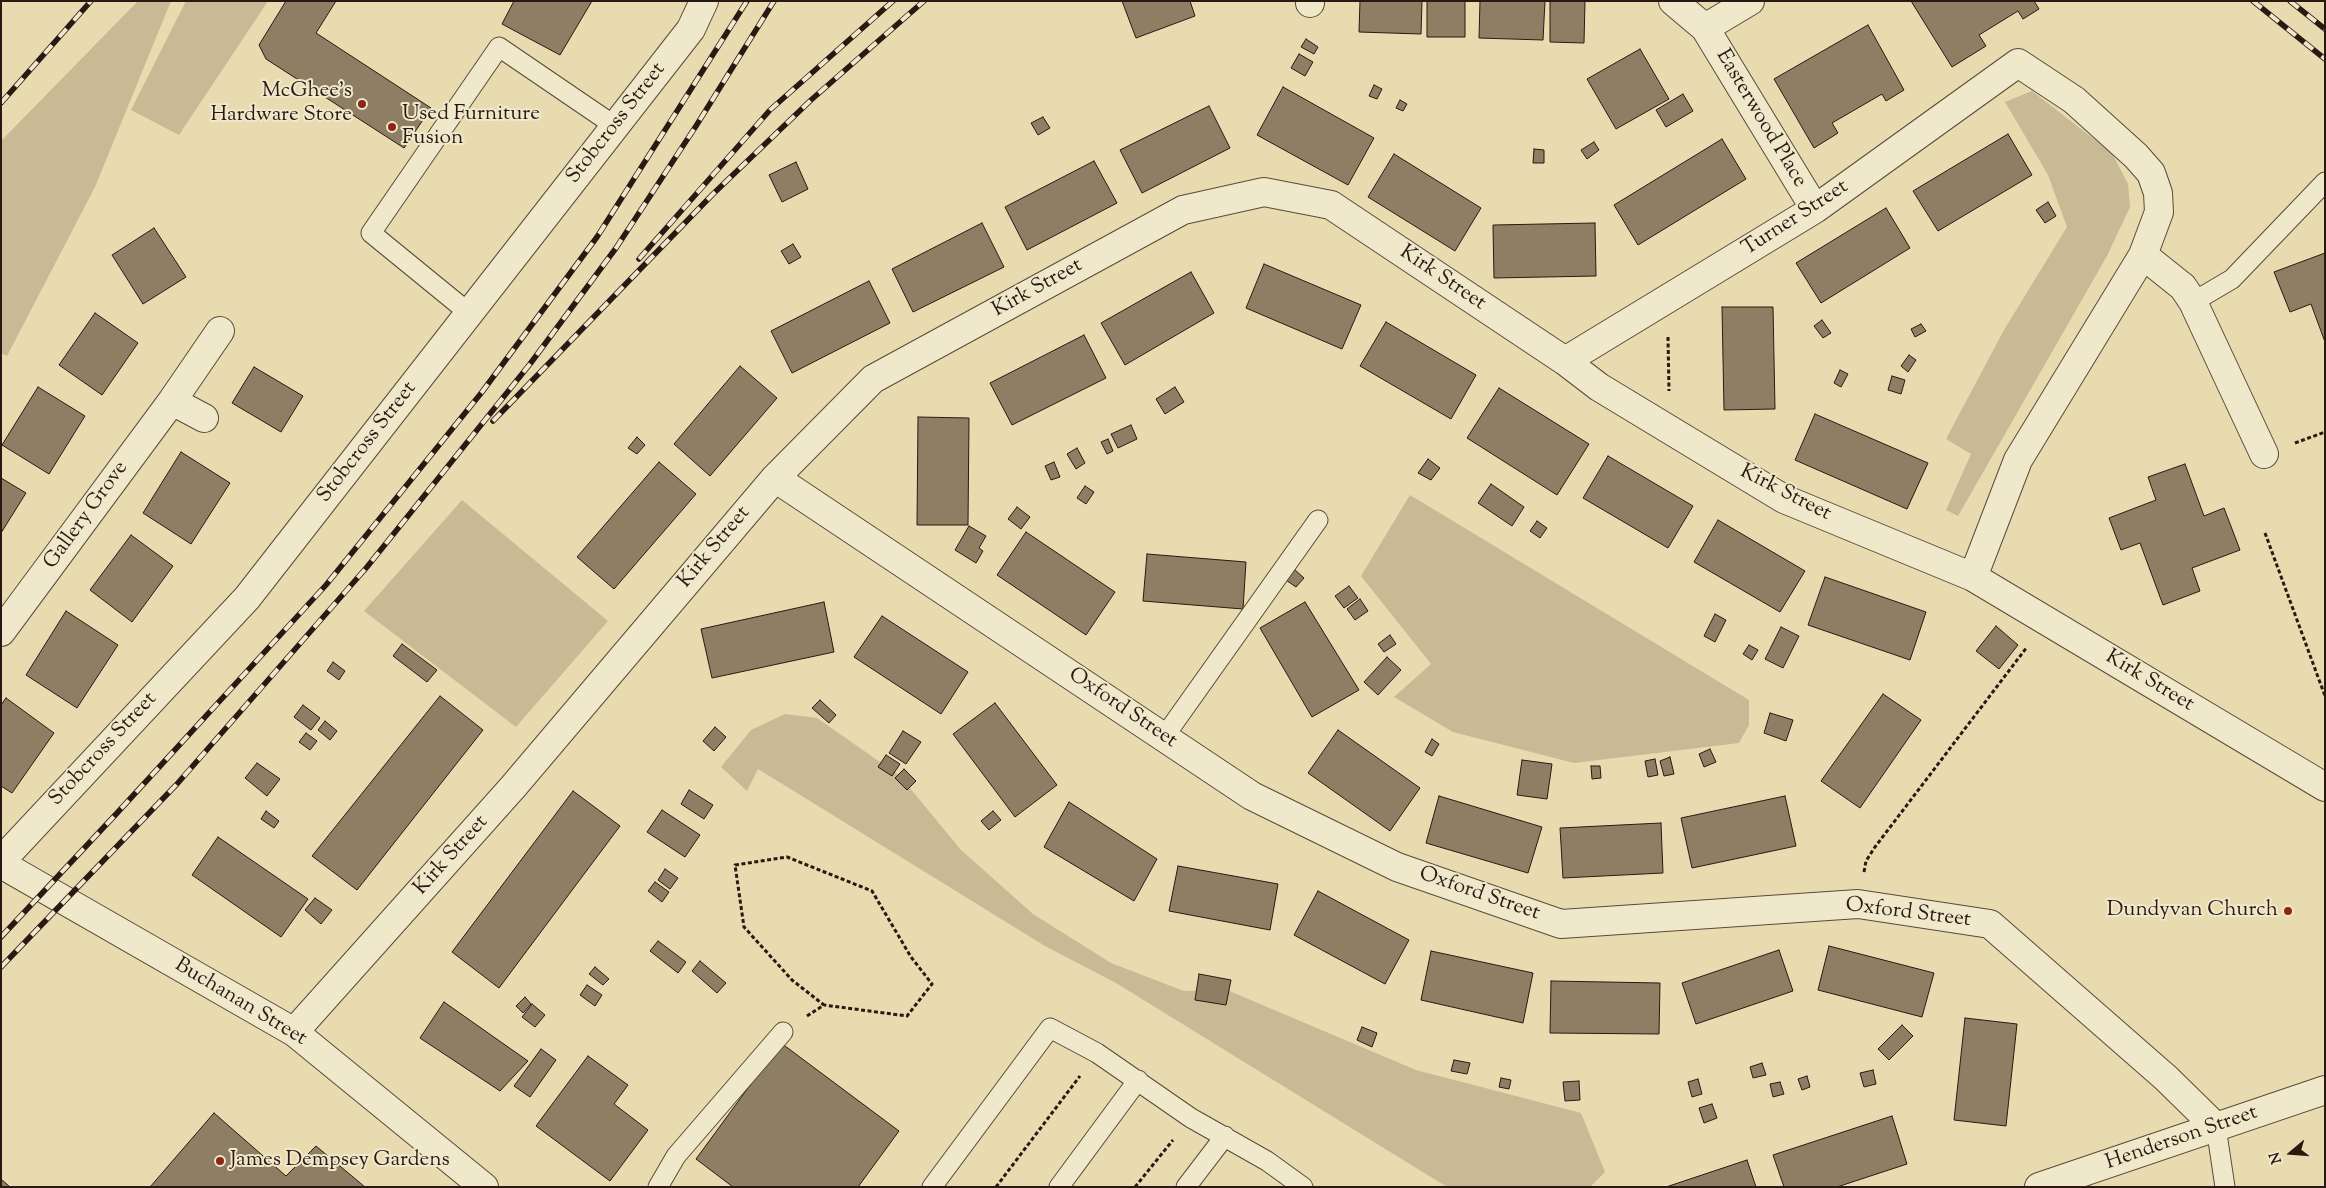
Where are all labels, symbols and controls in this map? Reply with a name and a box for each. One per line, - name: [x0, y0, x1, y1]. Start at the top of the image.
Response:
- street label: Easterwood Place: [1709, 46, 1811, 192]
- street label: Stobcross Street: [562, 59, 672, 189]
- place label: McGhee's Hardware Store: [210, 79, 352, 129]
- marker: McGhee's Hardware Store: [356, 98, 368, 110]
- place label: Used Furniture Fusion: [402, 102, 540, 152]
- marker: Used Furniture Fusion: [386, 121, 398, 133]
- street label: Turner Street: [1738, 175, 1854, 263]
- street label: Kirk Street: [1394, 241, 1490, 317]
- street label: Kirk Street: [989, 254, 1087, 324]
- street label: Stobcross Street: [313, 378, 423, 508]
- street label: Gallery Grove: [39, 457, 135, 575]
- street label: Kirk Street: [1735, 460, 1835, 528]
- street label: Kirk Street: [674, 502, 756, 594]
- street label: Kirk Street: [2100, 646, 2198, 718]
- street label: Oxford Street: [1063, 663, 1181, 755]
- street label: Stobcross Street: [45, 688, 163, 812]
- street label: Kirk Street: [410, 811, 494, 901]
- street label: Oxford Street: [1415, 863, 1543, 927]
- street label: Oxford Street: [1844, 894, 1972, 934]
- place label: Dundyvan Church: [2107, 898, 2278, 924]
- marker: Dundyvan Church: [2282, 905, 2294, 917]
- street label: Buchanan Street: [169, 954, 311, 1052]
- street label: Henderson Street: [2103, 1101, 2261, 1177]
- north arrow: [2266, 1128, 2316, 1178]
- place label: James Dempsey Gardens: [230, 1148, 450, 1174]
- text: N: [2265, 1149, 2288, 1166]
- marker: James Dempsey Gardens: [214, 1155, 226, 1167]

